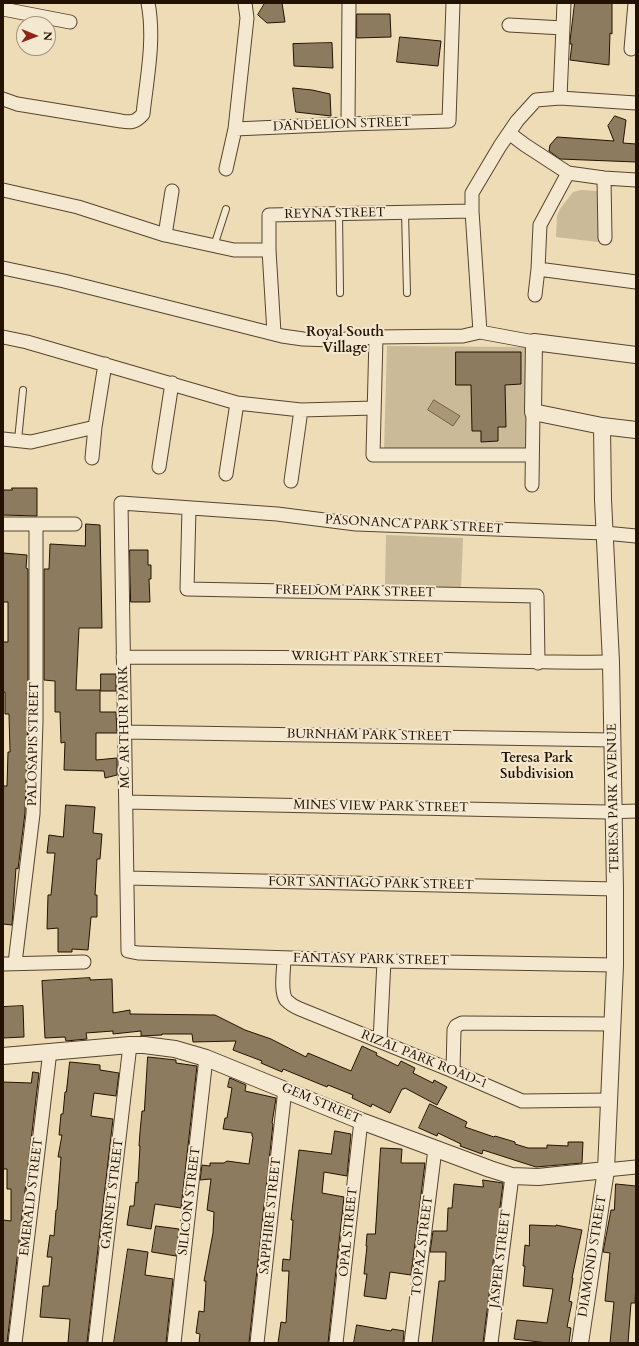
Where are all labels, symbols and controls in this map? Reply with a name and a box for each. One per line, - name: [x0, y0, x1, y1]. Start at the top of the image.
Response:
- north arrow: [16, 16, 56, 56]
- text: N: [40, 31, 55, 41]
- street label: DANDELION STREET: [273, 115, 411, 135]
- street label: REYNA STREET: [284, 205, 386, 223]
- district label: Royal South Village: [306, 325, 384, 358]
- street label: PASONANCA PARK STREET: [324, 513, 504, 537]
- street label: FREEDOM PARK STREET: [275, 583, 435, 601]
- street label: WRIGHT PARK STREET: [291, 649, 443, 667]
- street label: MC ARTHUR PARK: [116, 665, 134, 789]
- street label: PALOSAPIS STREET: [25, 682, 43, 806]
- street label: TERESA PARK AVENUE: [605, 723, 623, 873]
- street label: BURNHAM PARK STREET: [286, 727, 452, 745]
- district label: Teresa Park Subdivision: [500, 751, 574, 784]
- street label: MINES VIEW PARK STREET: [293, 798, 469, 816]
- street label: FORT SANTIAGO PARK STREET: [268, 874, 474, 894]
- street label: FANTASY PARK STREET: [293, 951, 449, 969]
- street label: RIZAL PARK ROAD-1: [359, 1027, 489, 1093]
- street label: GEM STREET: [279, 1080, 363, 1128]
- street label: EMERALD STREET: [17, 1137, 47, 1257]
- street label: GARNET STREET: [98, 1138, 128, 1250]
- street label: SILICON STREET: [176, 1146, 204, 1256]
- street label: SAPPHIRE STREET: [257, 1157, 285, 1275]
- street label: OPAL STREET: [337, 1186, 361, 1278]
- street label: DIAMOND STREET: [576, 1194, 610, 1318]
- street label: TOPAZ STREET: [409, 1195, 437, 1297]
- street label: JASPER STREET: [487, 1209, 515, 1309]

